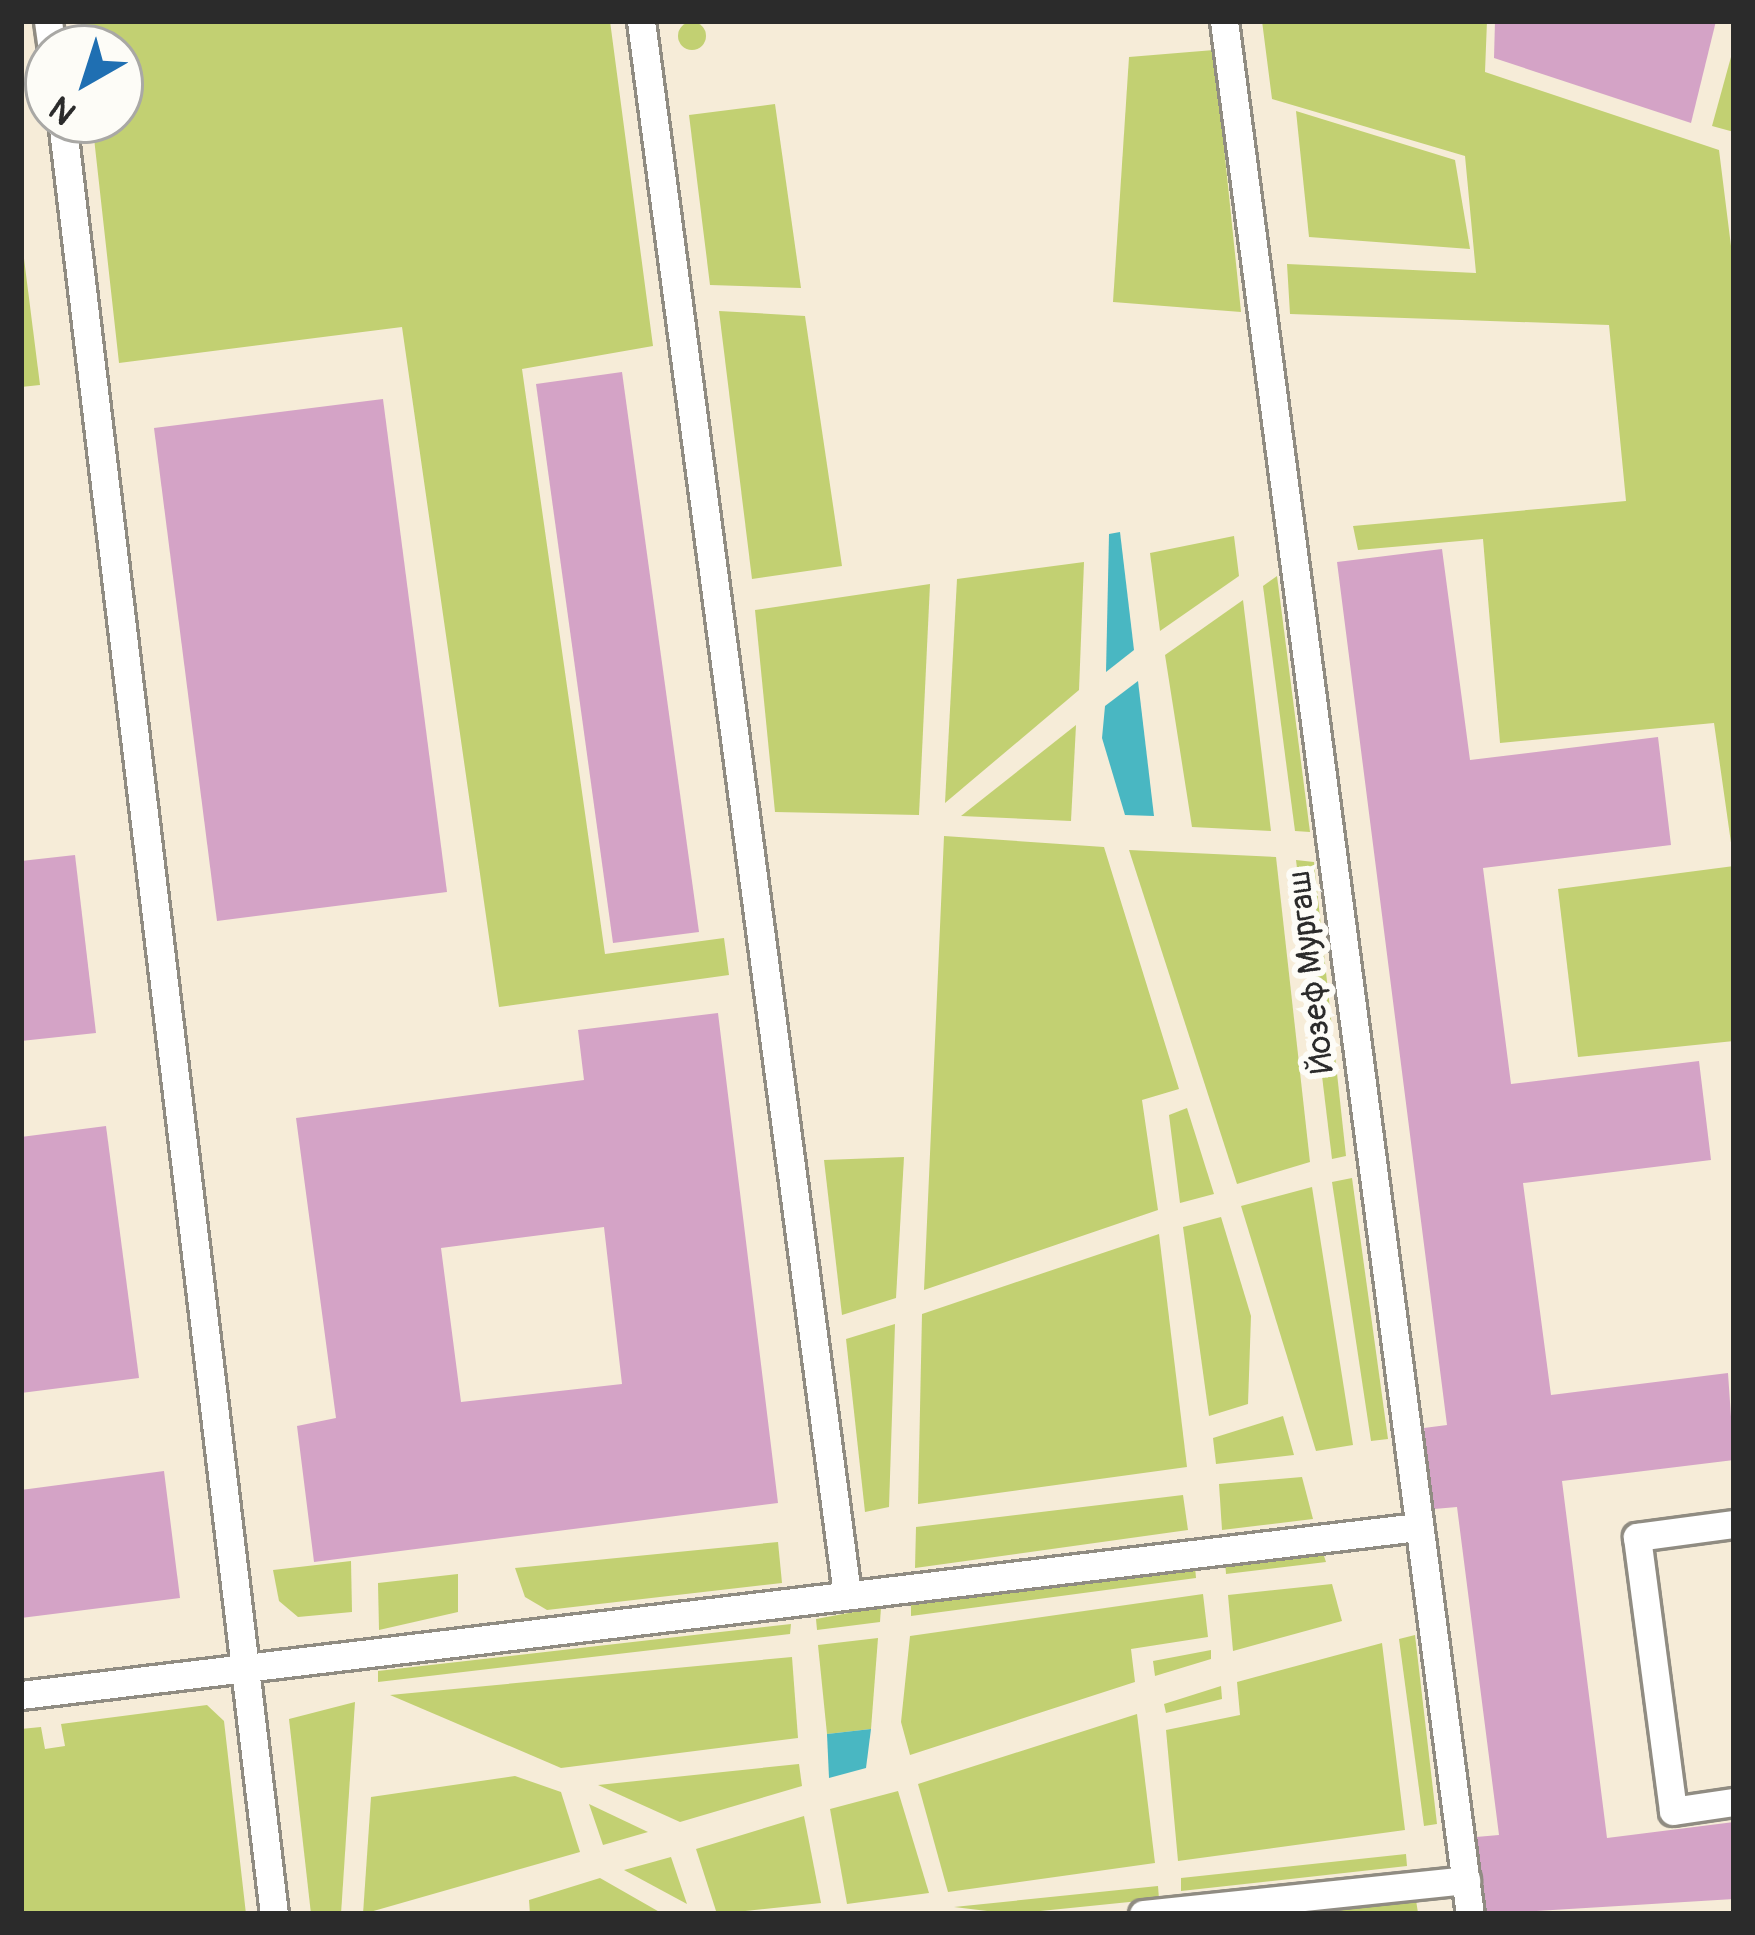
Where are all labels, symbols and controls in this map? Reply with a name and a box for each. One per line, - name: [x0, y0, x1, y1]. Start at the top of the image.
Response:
- north arrow: [24, 24, 144, 144]
- text: N: [41, 87, 84, 133]
- street label: Йозеф Мургаш: [1279, 869, 1343, 1075]

